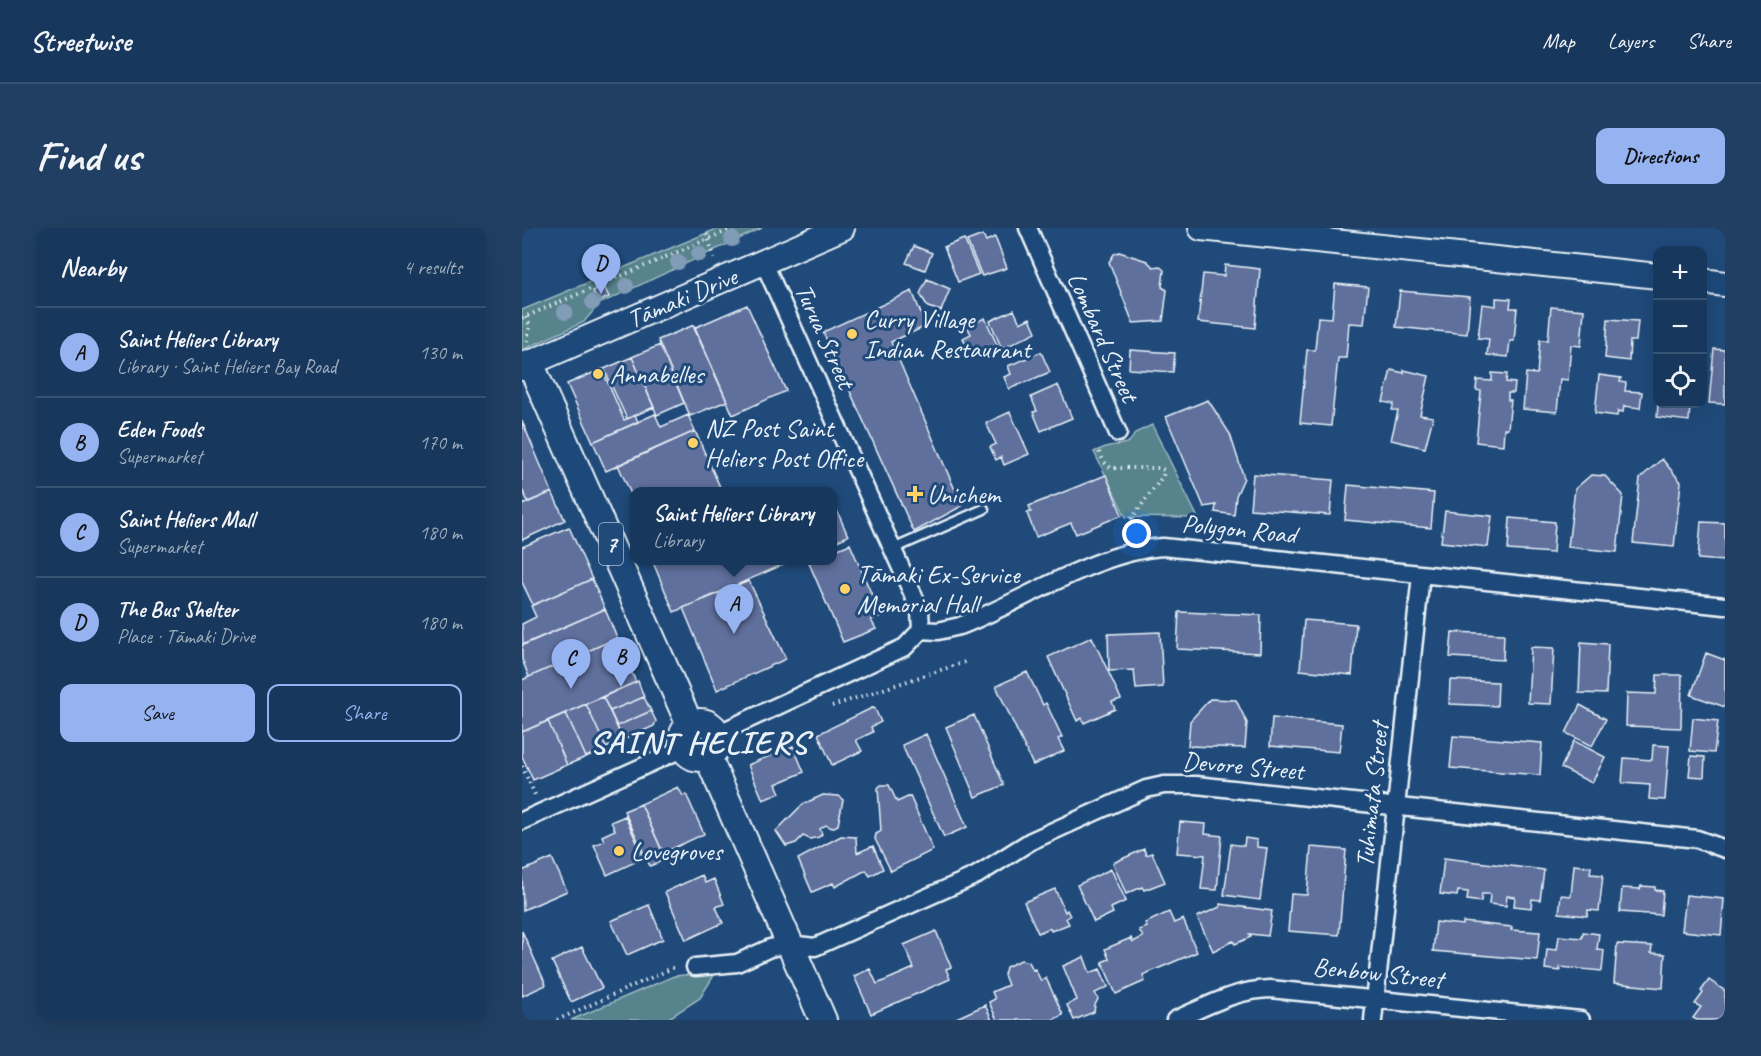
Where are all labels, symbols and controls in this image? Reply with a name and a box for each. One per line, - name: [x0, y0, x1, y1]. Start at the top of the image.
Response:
- text: Streetwise: [30, 24, 131, 59]
- text: Map: [1542, 28, 1575, 54]
- text: Layers: [1608, 28, 1654, 54]
- text: Share: [1687, 28, 1731, 54]
- button: Directions: [1596, 128, 1725, 184]
- text: Find us: [36, 130, 141, 183]
- pin: D: [582, 244, 620, 294]
- map controls: [1653, 246, 1707, 408]
- button: +: [1653, 246, 1707, 300]
- text: Nearby: [60, 251, 125, 284]
- text: 4 results: [403, 255, 462, 280]
- street label: Tāmaki Drive: [622, 259, 744, 336]
- street label: Lombard Street: [1060, 267, 1147, 409]
- street label: Turua Street: [787, 278, 864, 396]
- button: −: [1653, 300, 1707, 354]
- place label: Curry Village Indian Restaurant: [864, 303, 1033, 366]
- text: Saint Heliers Library: [117, 326, 277, 354]
- marker: Curry Village Indian Restaurant: [845, 327, 859, 341]
- text: A: [74, 340, 85, 365]
- text: 130 m: [419, 340, 462, 365]
- text: Library · Saint Heliers Bay Road: [117, 354, 337, 379]
- button: locate: [1653, 354, 1707, 408]
- place label: Annabelles: [610, 358, 706, 391]
- marker: Annabelles: [591, 367, 605, 381]
- place label: NZ Post Saint Heliers Post Office: [705, 412, 865, 475]
- text: Eden Foods: [117, 416, 203, 444]
- text: B: [74, 430, 85, 455]
- text: 170 m: [419, 430, 462, 455]
- marker: NZ Post Saint Heliers Post Office: [686, 436, 700, 450]
- text: Supermarket: [117, 444, 202, 469]
- place label: Unichem: [927, 478, 1002, 511]
- popup: [630, 487, 837, 565]
- marker: Unichem: [908, 487, 922, 501]
- text: Saint Heliers Library: [653, 500, 814, 528]
- text: Saint Heliers Mall: [117, 506, 254, 534]
- street label: Polygon Road: [1180, 507, 1301, 552]
- your location: [1122, 519, 1151, 548]
- text: C: [75, 520, 84, 545]
- text: 180 m: [419, 520, 462, 545]
- road number: 7: [599, 523, 623, 565]
- text: Library: [653, 528, 704, 553]
- text: Supermarket: [117, 534, 202, 559]
- place label: Tāmaki Ex-Service Memorial Hall: [857, 558, 1021, 621]
- marker: Tāmaki Ex-Service Memorial Hall: [838, 582, 852, 596]
- pin: A: [714, 584, 754, 634]
- text: The Bus Shelter: [117, 596, 237, 624]
- text: D: [74, 610, 85, 635]
- text: 180 m: [419, 610, 462, 635]
- text: Place · Tāmaki Drive: [117, 624, 255, 649]
- pin: B: [602, 638, 640, 687]
- pin: C: [551, 640, 590, 689]
- button: Save: [60, 684, 255, 742]
- button: Share: [267, 684, 462, 742]
- street label: Tuhimata Street: [1348, 718, 1396, 869]
- district label: SAINT HELIERS: [589, 722, 814, 763]
- street label: Devore Street: [1181, 744, 1307, 788]
- place label: Lovegroves: [631, 835, 724, 868]
- marker: Lovegroves: [612, 844, 626, 858]
- street label: Benbow Street: [1311, 950, 1448, 997]

